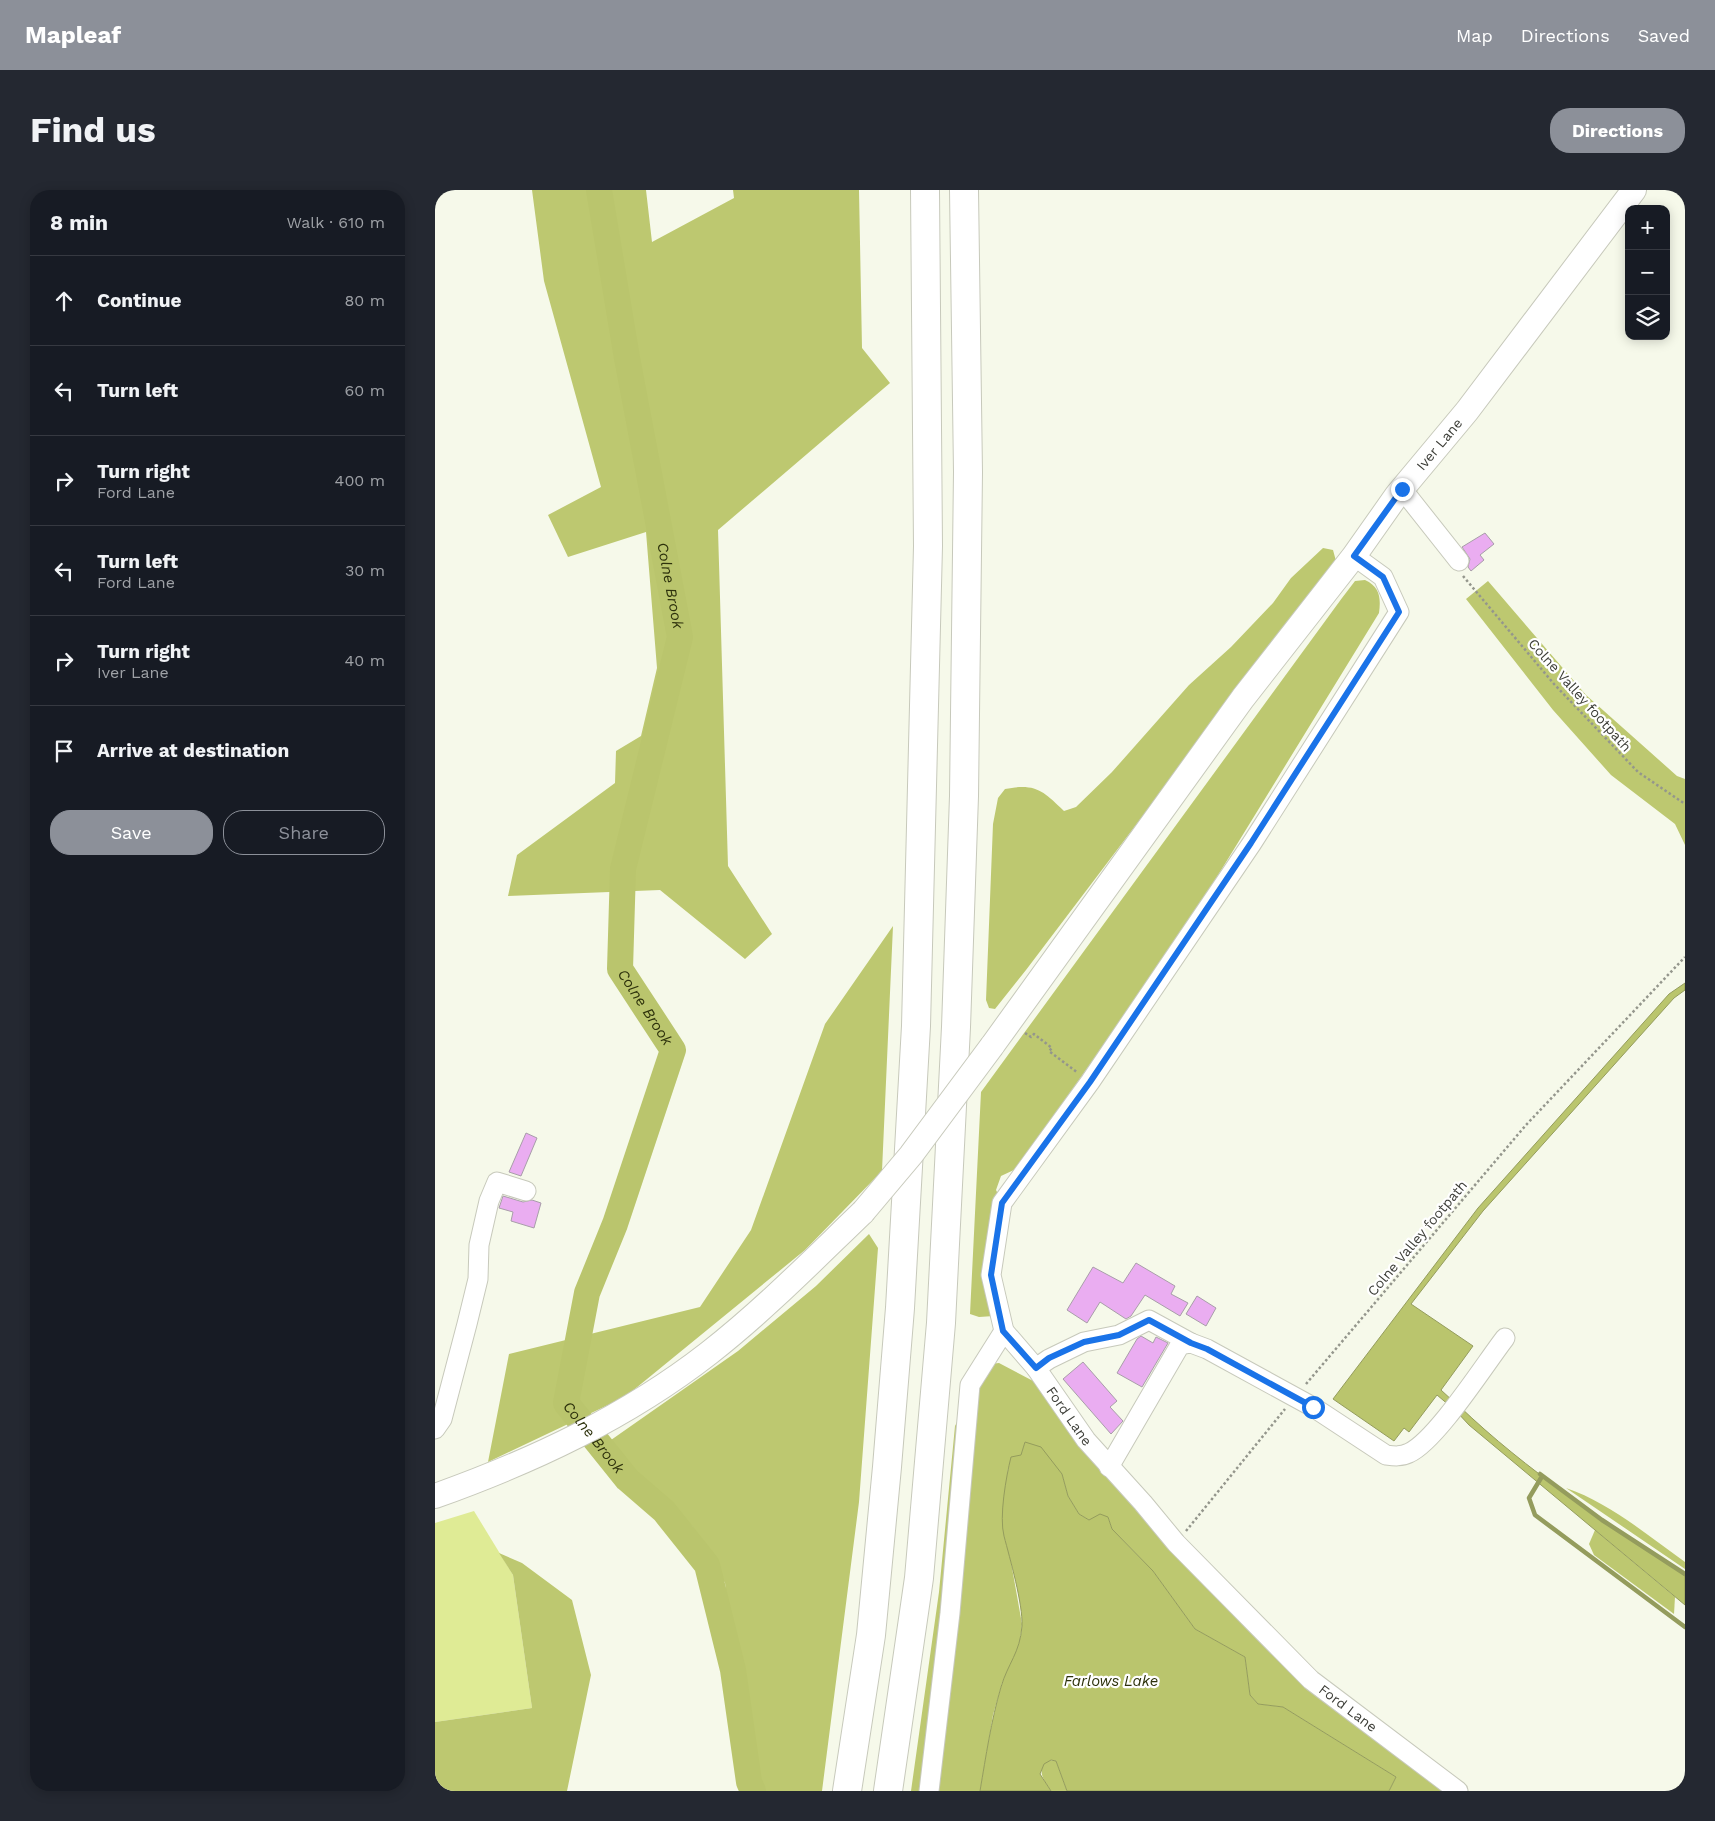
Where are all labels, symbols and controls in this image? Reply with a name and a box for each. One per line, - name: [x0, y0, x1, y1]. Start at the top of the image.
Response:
- text: Mapleaf: [25, 21, 121, 49]
- text: Map: [1456, 25, 1493, 46]
- text: Directions: [1521, 25, 1610, 46]
- text: Saved: [1638, 25, 1690, 46]
- button: Directions: [1550, 108, 1685, 153]
- text: Find us: [30, 109, 156, 151]
- map controls: [1625, 205, 1670, 340]
- button: +: [1625, 205, 1670, 250]
- text: 8 min: [50, 210, 108, 235]
- text: Walk · 610 m: [286, 213, 385, 232]
- button: −: [1625, 250, 1670, 295]
- icon: ahead: [50, 287, 78, 315]
- text: Continue: [97, 289, 181, 312]
- text: 80 m: [344, 291, 385, 310]
- button: layers: [1625, 295, 1670, 340]
- icon: left: [50, 377, 78, 405]
- text: Turn left: [97, 379, 178, 402]
- text: 60 m: [345, 381, 385, 400]
- street label: Iver Lane: [1413, 415, 1466, 473]
- text: Turn right: [97, 460, 190, 483]
- icon: right: [50, 467, 78, 495]
- text: 400 m: [335, 471, 385, 490]
- route end: [1391, 478, 1414, 501]
- text: Ford Lane: [97, 483, 175, 502]
- water label: Colne Brook: [653, 541, 687, 631]
- text: Turn left: [97, 550, 178, 573]
- icon: left: [50, 557, 78, 585]
- text: 30 m: [345, 561, 385, 580]
- text: Ford Lane: [97, 573, 175, 592]
- street label: Colne Valley footpath: [1525, 635, 1635, 755]
- text: Turn right: [97, 640, 190, 663]
- icon: right: [50, 647, 78, 675]
- text: 40 m: [345, 651, 385, 670]
- text: Iver Lane: [97, 663, 169, 682]
- icon: arrive: [50, 737, 78, 765]
- text: Arrive at destination: [97, 739, 289, 762]
- button: Save: [50, 810, 213, 855]
- button: Share: [223, 810, 385, 855]
- water label: Colne Brook: [614, 966, 677, 1049]
- street label: Colne Valley footpath: [1364, 1177, 1470, 1299]
- street label: Ford Lane: [1043, 1383, 1095, 1449]
- route start: [1302, 1396, 1325, 1419]
- water label: Colne Brook: [559, 1398, 628, 1478]
- water label: Farlows Lake: [1064, 1672, 1158, 1690]
- street label: Ford Lane: [1316, 1681, 1380, 1735]

